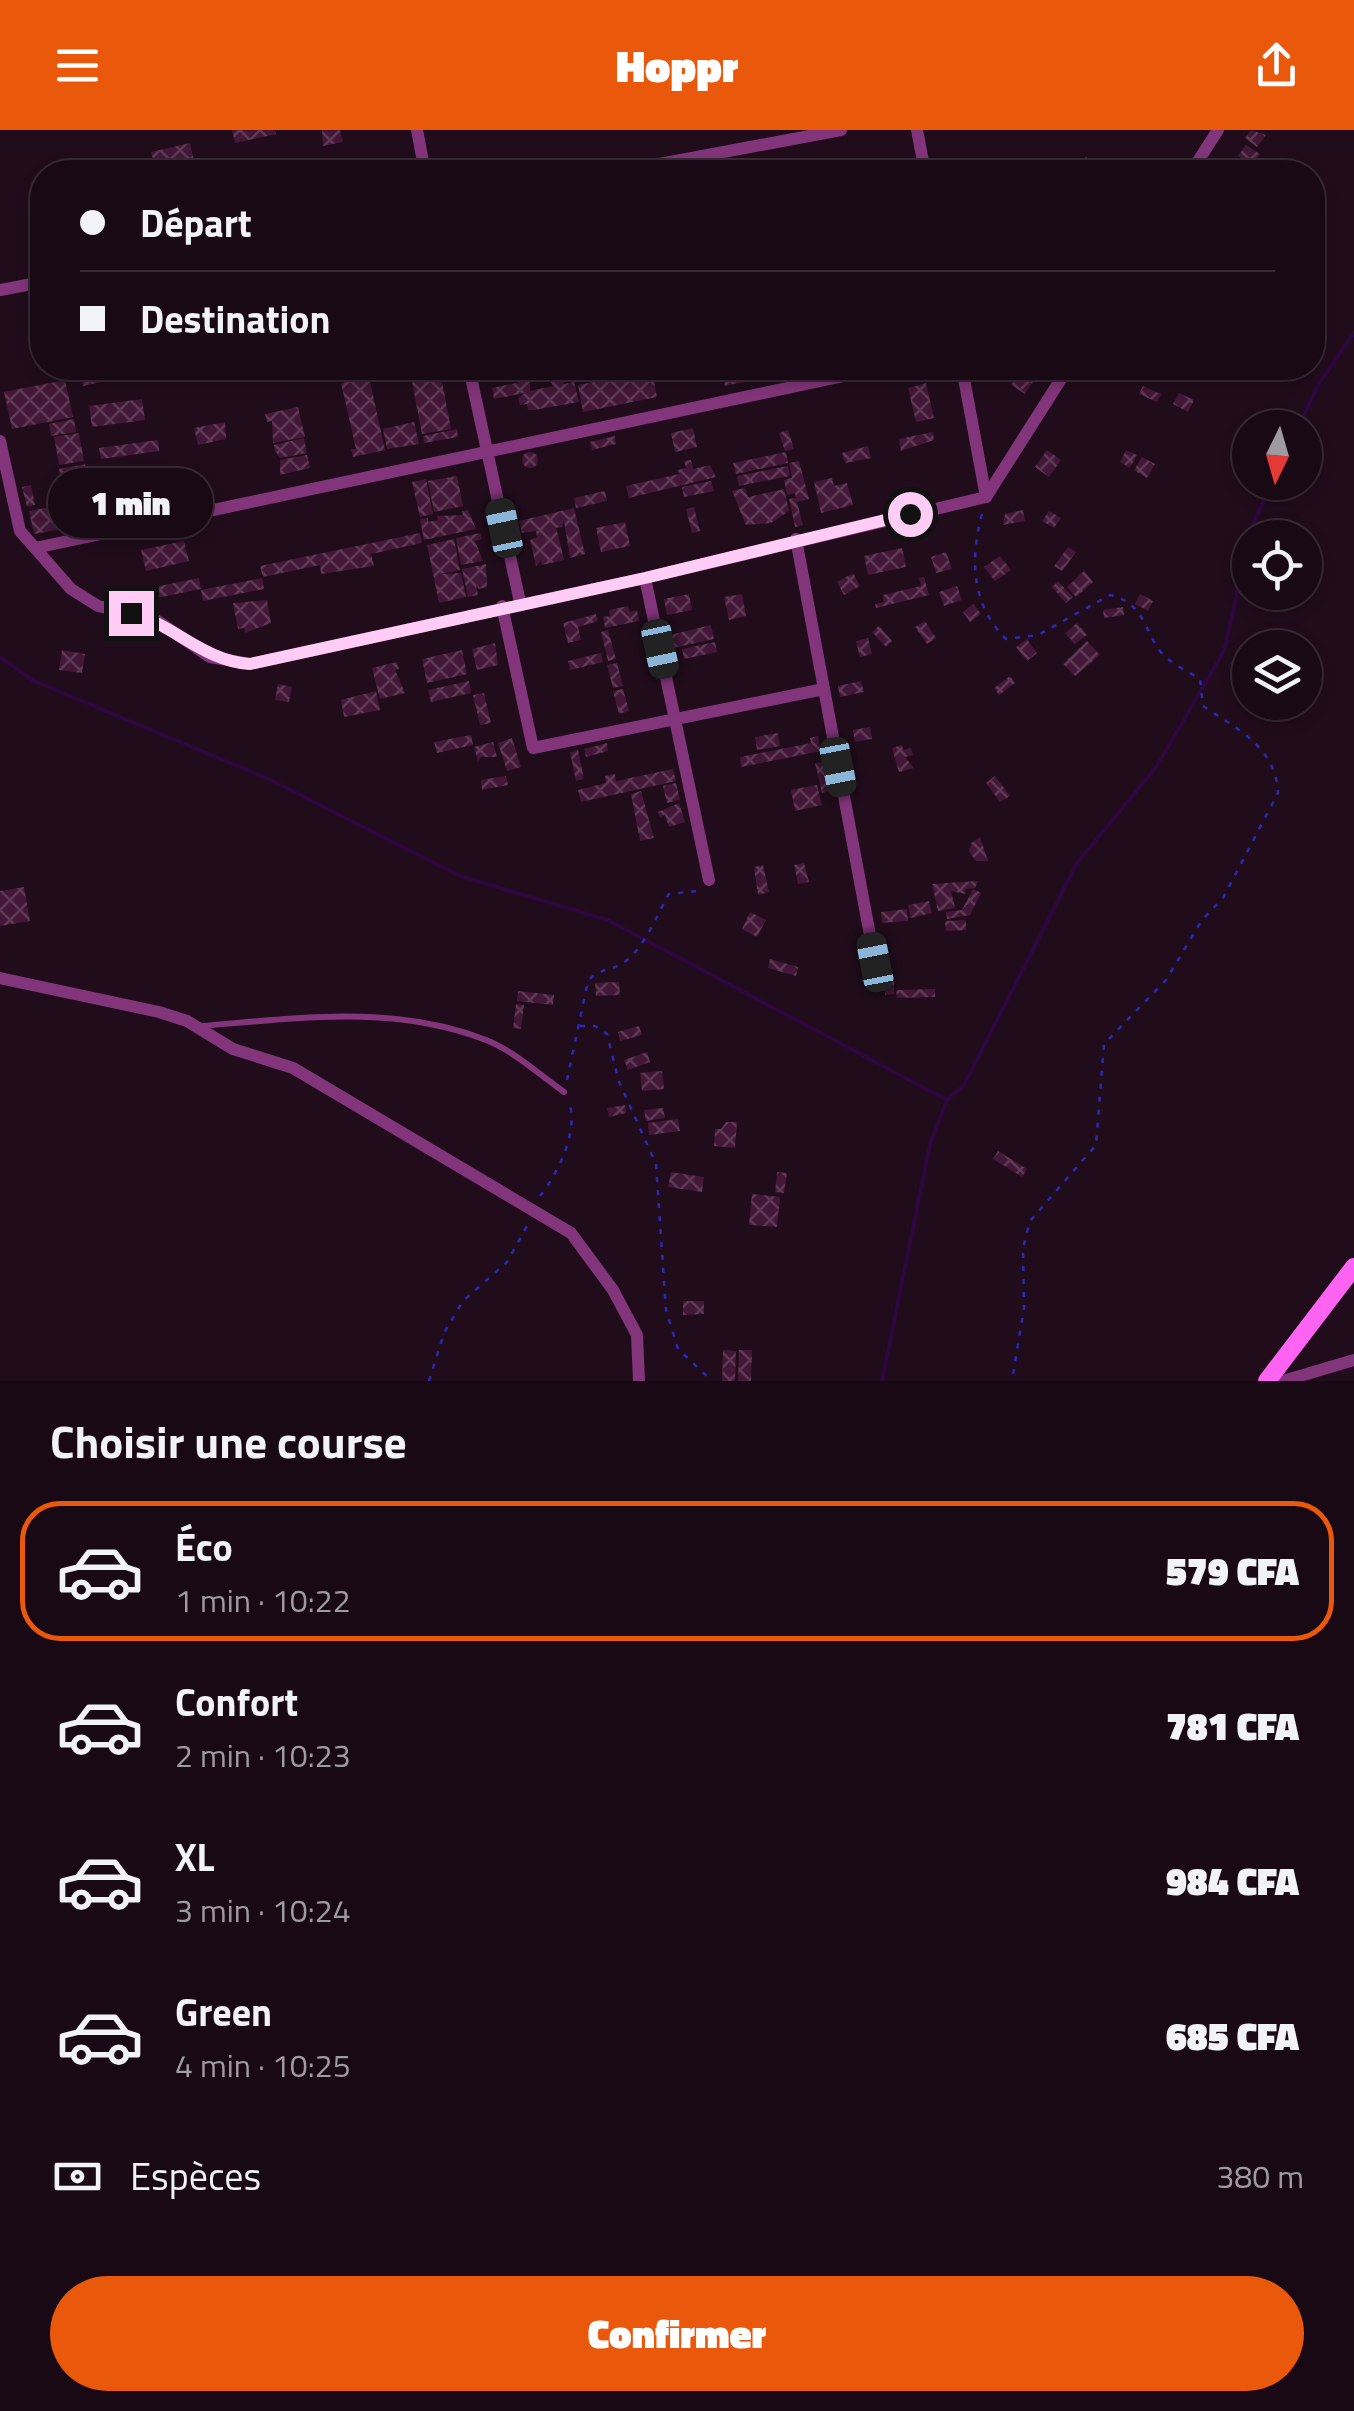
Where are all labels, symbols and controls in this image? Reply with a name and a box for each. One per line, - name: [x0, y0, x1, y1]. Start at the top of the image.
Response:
- text: Hoppr: [616, 31, 738, 99]
- icon: menu: [50, 38, 105, 93]
- icon: share: [1249, 38, 1304, 93]
- text: Départ: [140, 194, 252, 252]
- text: Destination: [140, 290, 331, 348]
- north arrow: [1232, 410, 1322, 500]
- map controls: [1232, 410, 1322, 720]
- callout: 1 min: [48, 468, 214, 538]
- text: 1 min: [91, 479, 170, 527]
- route start: [888, 492, 933, 537]
- car: [483, 496, 525, 560]
- button: locate: [1232, 520, 1322, 610]
- route end: [109, 591, 154, 636]
- car: [639, 617, 681, 681]
- button: layers: [1232, 630, 1322, 720]
- car: [818, 735, 858, 799]
- car: [855, 930, 895, 994]
- text: Choisir une course: [50, 1407, 407, 1475]
- text: Éco: [175, 1518, 233, 1576]
- icon: car: [55, 1526, 145, 1616]
- text: 579 CFA: [1166, 1542, 1299, 1600]
- text: 1 min · 10:22: [175, 1576, 351, 1624]
- text: Confort: [175, 1673, 298, 1731]
- icon: car: [55, 1681, 145, 1771]
- text: 781 CFA: [1166, 1697, 1299, 1755]
- text: 2 min · 10:23: [175, 1731, 351, 1779]
- text: XL: [175, 1828, 215, 1886]
- icon: car: [55, 1836, 145, 1926]
- text: 984 CFA: [1166, 1852, 1299, 1910]
- text: 3 min · 10:24: [175, 1886, 351, 1934]
- text: Green: [175, 1983, 272, 2041]
- icon: car: [55, 1991, 145, 2081]
- text: 685 CFA: [1166, 2007, 1299, 2065]
- text: 4 min · 10:25: [175, 2041, 351, 2089]
- text: Espèces: [130, 2147, 261, 2205]
- icon: cash: [50, 2149, 105, 2204]
- text: 380 m: [1216, 2152, 1304, 2200]
- button: Confirmer: [50, 2276, 1304, 2391]

